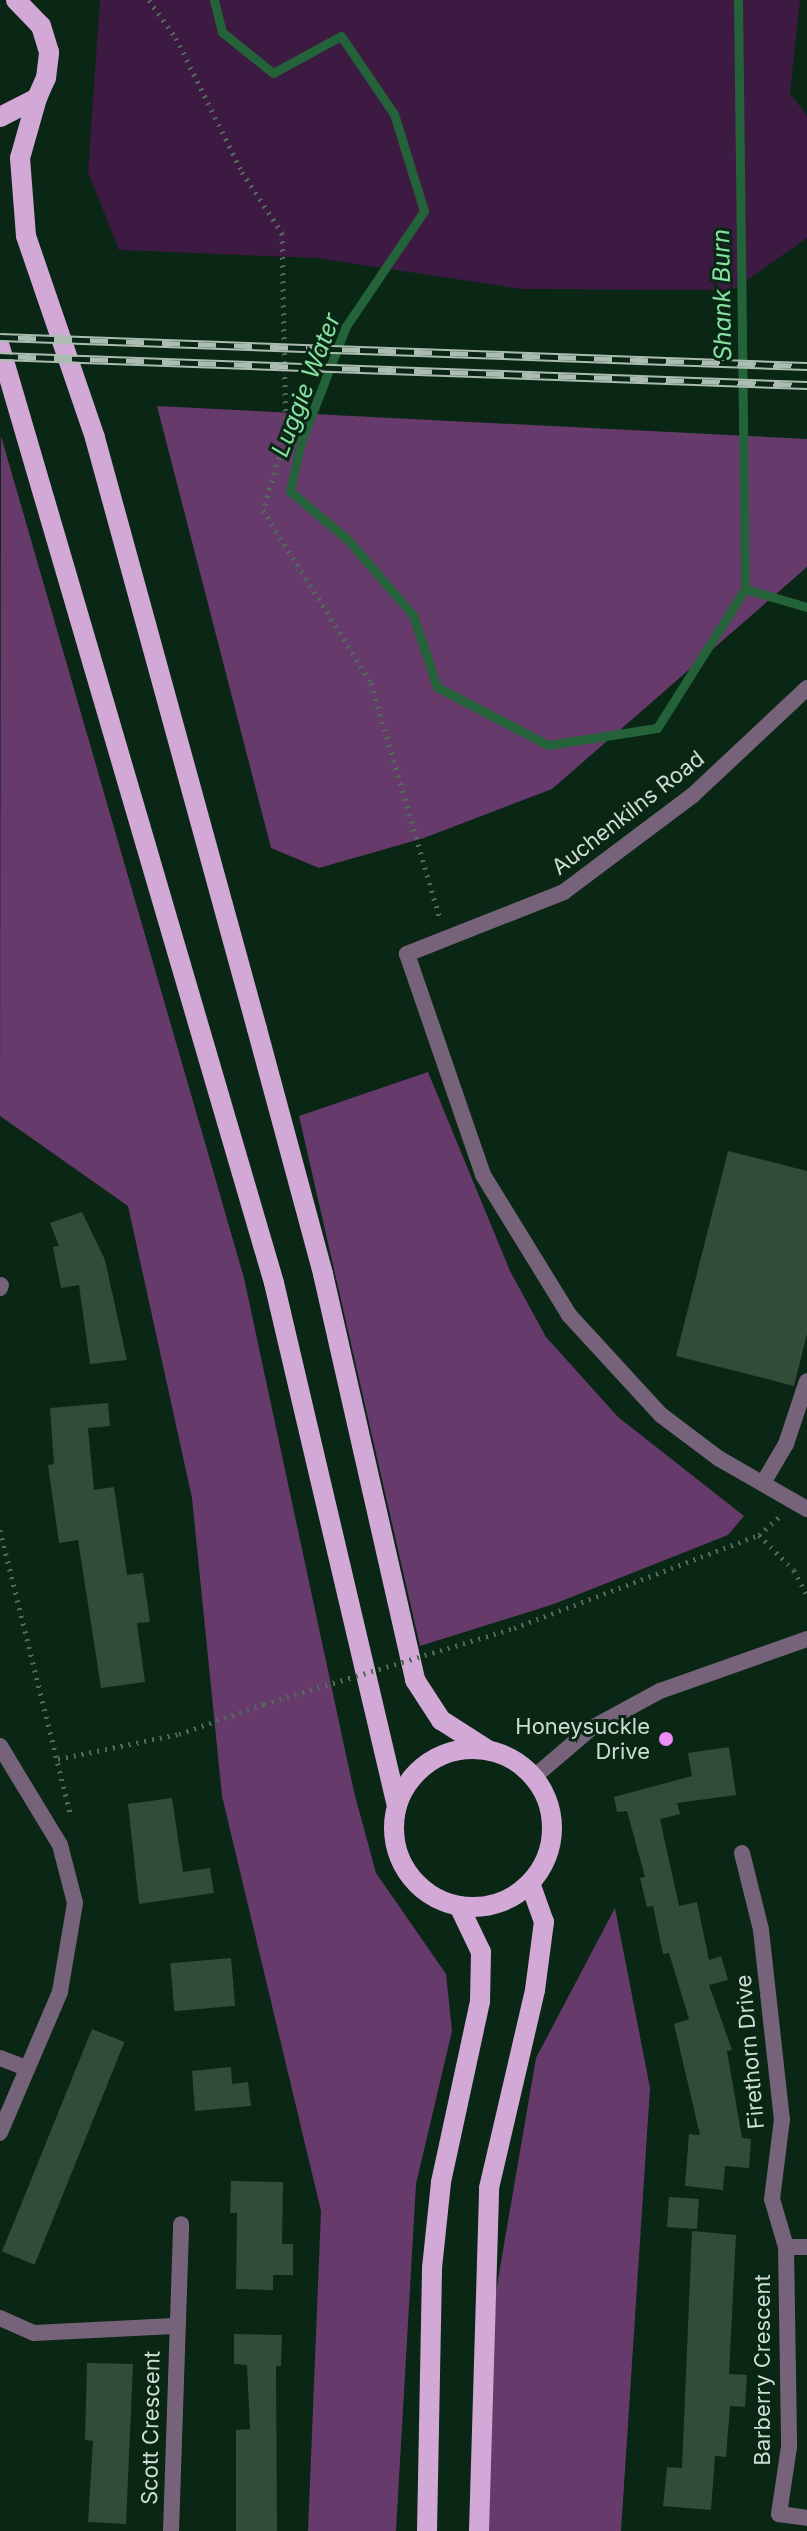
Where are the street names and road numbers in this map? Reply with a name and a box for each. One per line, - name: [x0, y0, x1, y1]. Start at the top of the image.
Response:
- street label: Auchenkilns Road: [547, 745, 709, 881]
- street label: Firethorn Drive: [730, 1974, 770, 2130]
- street label: Barberry Crescent: [750, 2274, 776, 2466]
- street label: Scott Crescent: [136, 2351, 166, 2505]

